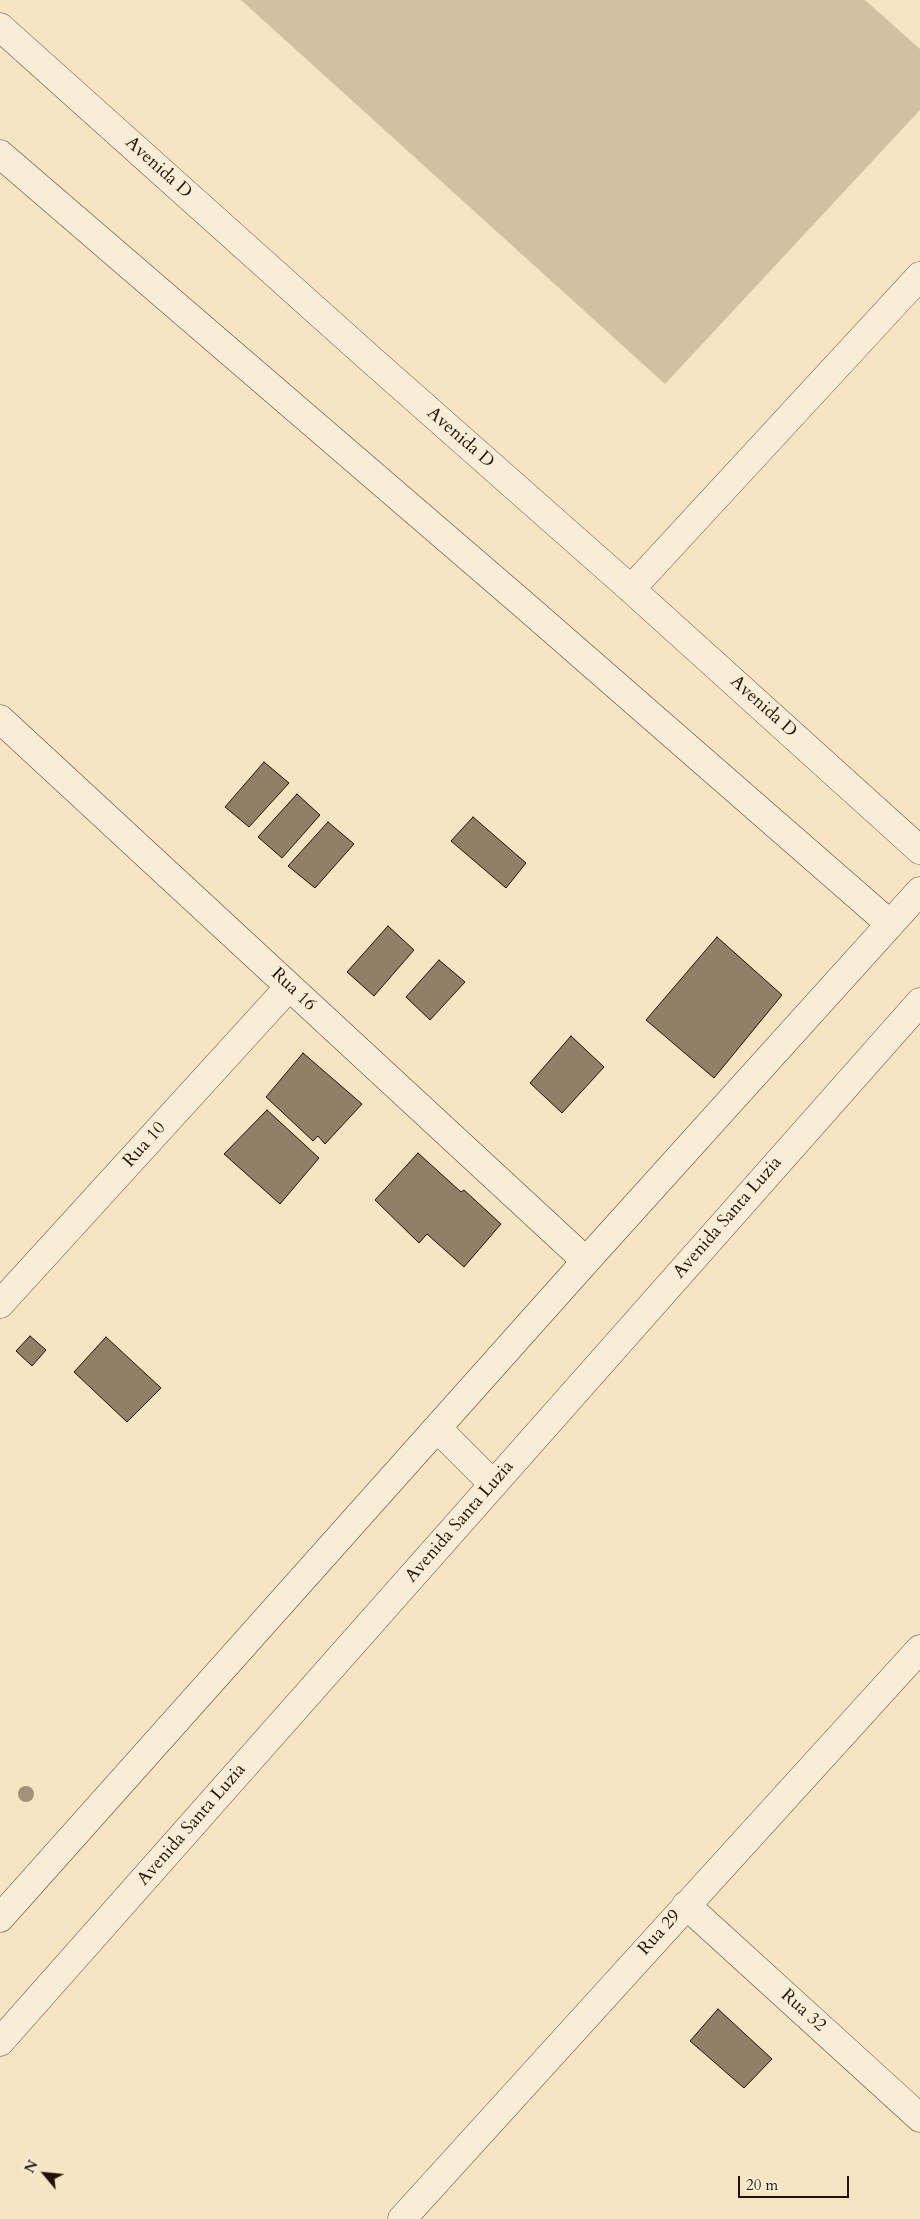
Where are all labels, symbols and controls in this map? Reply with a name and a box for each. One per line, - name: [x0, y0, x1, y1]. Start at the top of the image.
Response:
- street label: Avenida D: [120, 132, 196, 204]
- street label: Avenida D: [422, 403, 498, 473]
- street label: Avenida D: [725, 671, 801, 743]
- street label: Rua 16: [266, 964, 320, 1016]
- street label: Rua 10: [119, 1118, 171, 1172]
- street label: Avenida Santa Luzia: [669, 1153, 787, 1283]
- street label: Avenida Santa Luzia: [401, 1457, 519, 1587]
- street label: Avenida Santa Luzia: [133, 1760, 251, 1890]
- street label: Rua 29: [634, 1906, 686, 1960]
- street label: Rua 32: [776, 1985, 830, 2037]
- north arrow: [20, 2149, 70, 2199]
- text: N: [20, 2157, 43, 2177]
- scale bar: [740, 2166, 851, 2198]
- text: 20 m: [746, 2175, 778, 2195]

